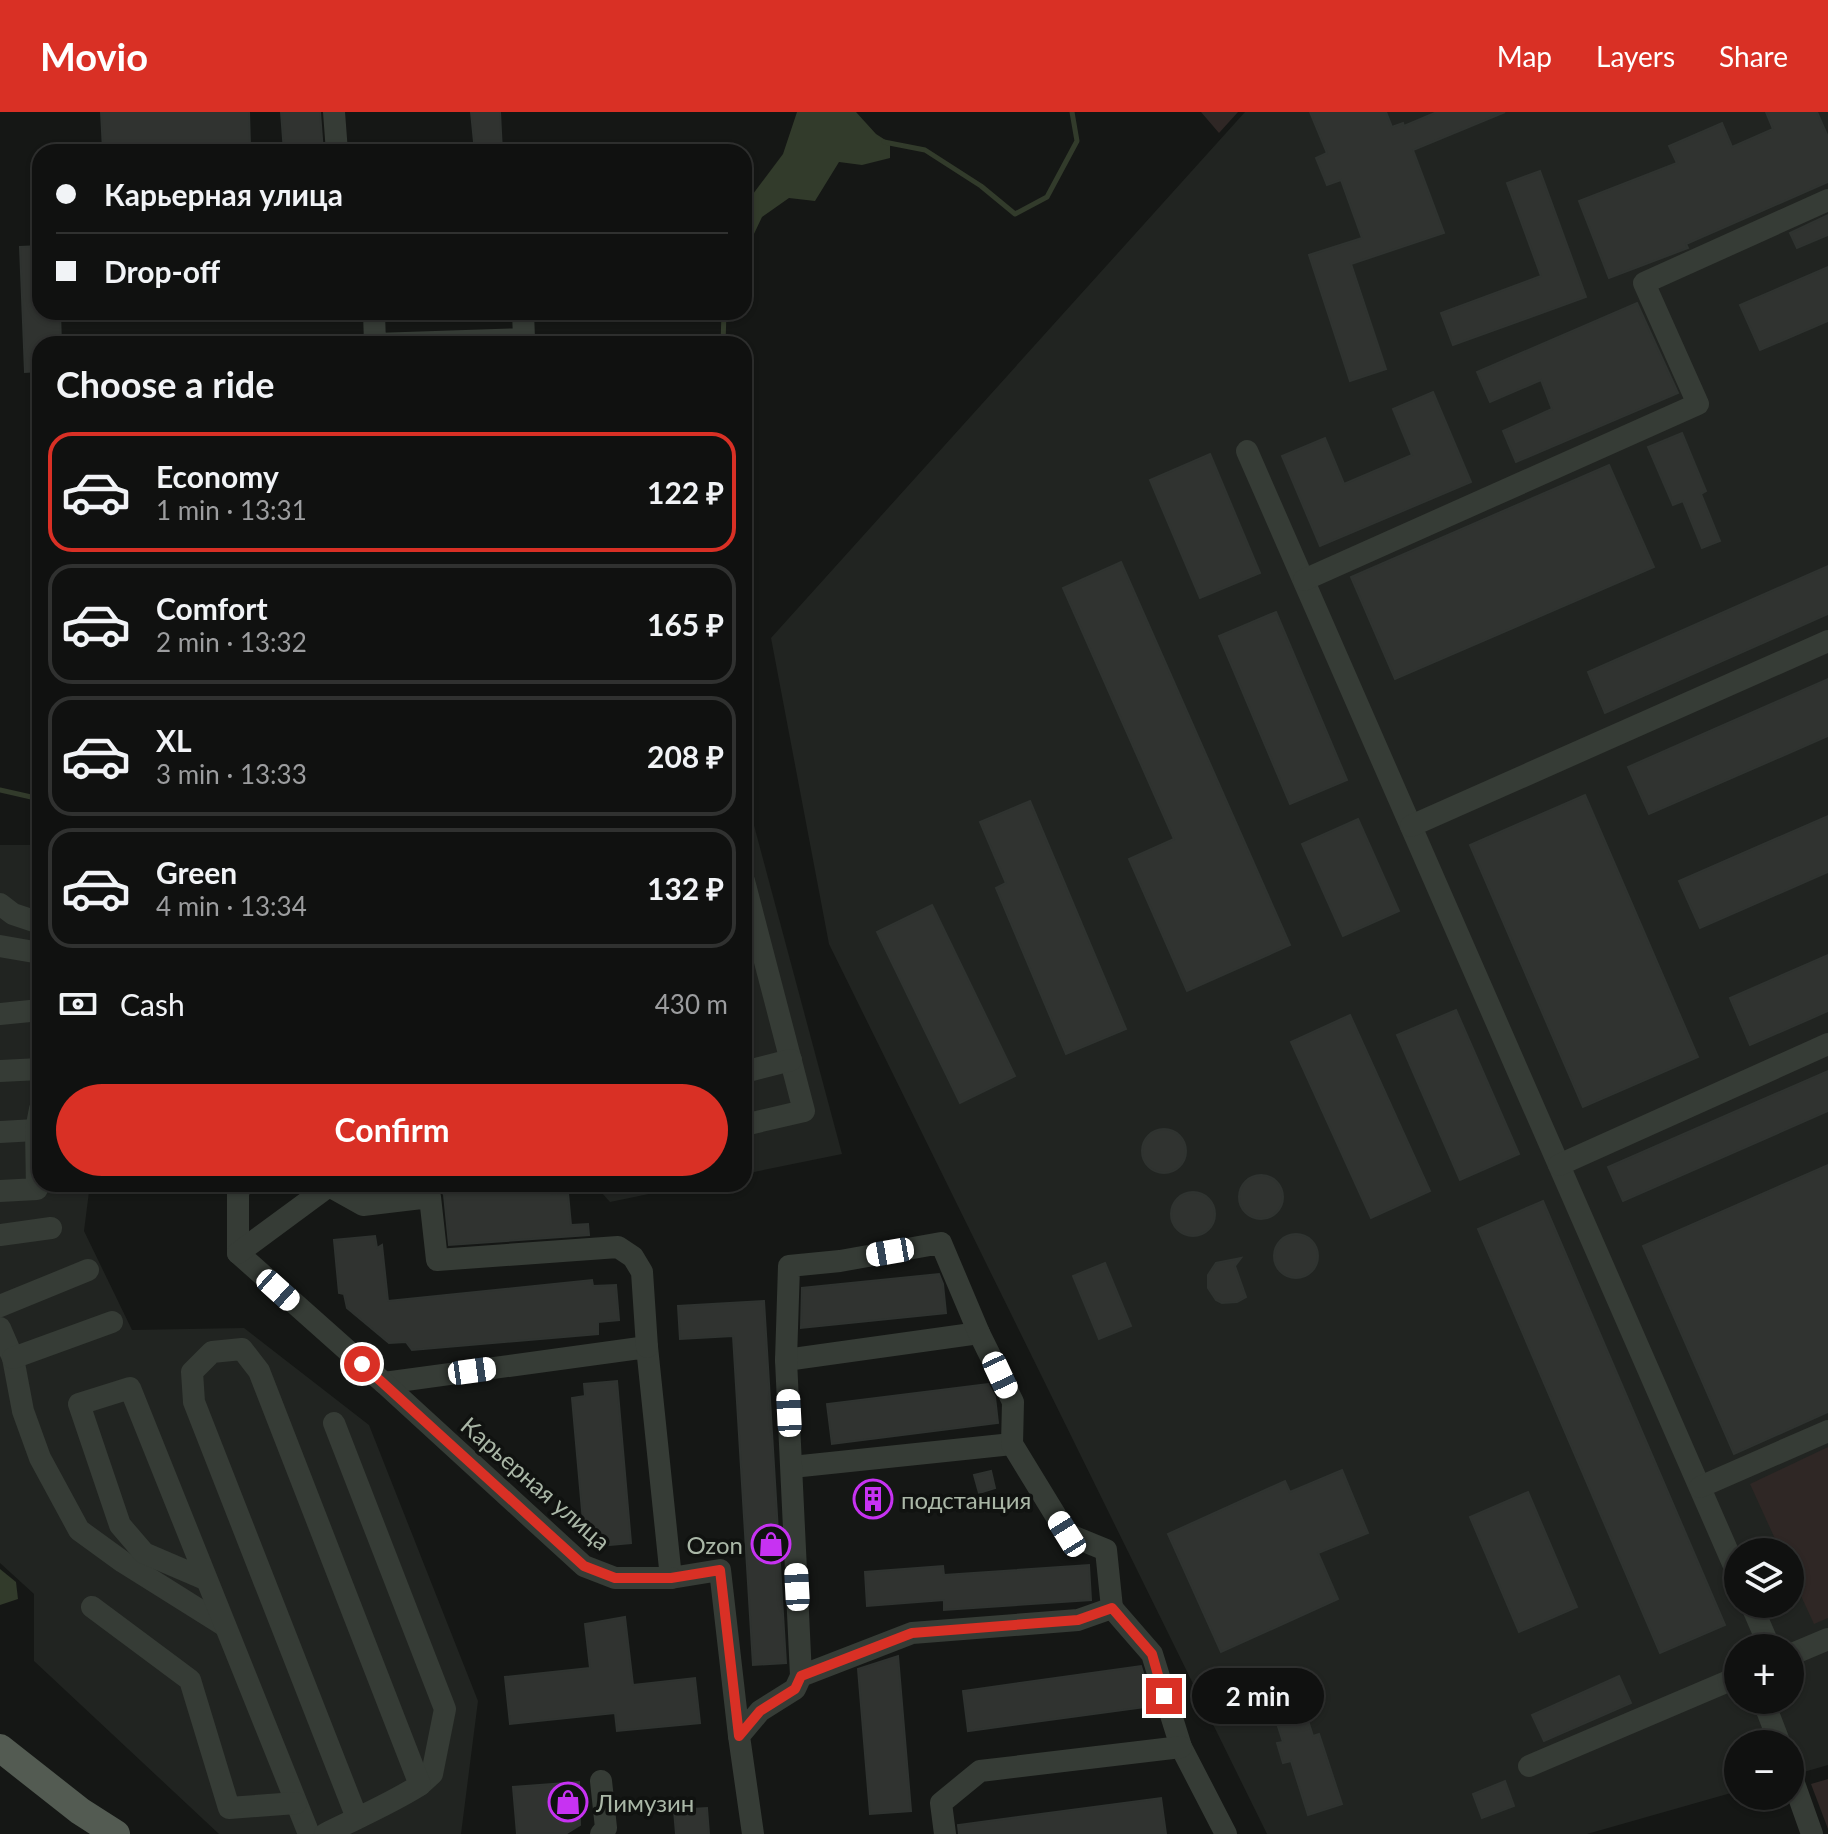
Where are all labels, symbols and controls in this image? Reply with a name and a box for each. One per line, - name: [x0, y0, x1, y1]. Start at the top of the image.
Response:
- text: Movio: [40, 33, 148, 79]
- text: Map: [1497, 39, 1552, 73]
- text: Layers: [1596, 39, 1675, 73]
- text: Share: [1719, 39, 1788, 73]
- text: Карьерная улица: [104, 176, 343, 212]
- text: Drop-off: [104, 253, 220, 289]
- text: Choose a ride: [56, 362, 275, 406]
- icon: car: [60, 456, 132, 528]
- text: Economy: [156, 458, 279, 494]
- text: 122 ₽: [647, 474, 724, 510]
- text: 1 min · 13:31: [156, 494, 307, 526]
- icon: car: [60, 588, 132, 660]
- text: Comfort: [156, 590, 268, 626]
- text: 165 ₽: [647, 606, 724, 642]
- text: 2 min · 13:32: [156, 626, 307, 658]
- icon: car: [60, 720, 132, 792]
- text: XL: [156, 722, 192, 758]
- text: 208 ₽: [647, 738, 724, 774]
- text: 3 min · 13:33: [156, 758, 307, 790]
- icon: car: [60, 852, 132, 924]
- text: Green: [156, 854, 237, 890]
- text: 132 ₽: [647, 870, 724, 906]
- text: 4 min · 13:34: [156, 890, 307, 922]
- icon: cash: [56, 982, 100, 1026]
- text: Cash: [120, 986, 185, 1022]
- text: 430 m: [655, 988, 728, 1020]
- button: Confirm: [56, 1084, 728, 1176]
- car: [864, 1236, 916, 1268]
- car: [252, 1265, 304, 1315]
- route start: [344, 1346, 380, 1382]
- car: [979, 1348, 1021, 1402]
- car: [447, 1356, 497, 1386]
- car: [776, 1388, 802, 1438]
- street label: Карьерная улица: [456, 1410, 616, 1556]
- building icon: подстанция: [852, 1478, 894, 1520]
- place label: подстанция: [901, 1485, 1031, 1514]
- car: [1044, 1507, 1090, 1561]
- shop icon: Ozon: [750, 1523, 792, 1565]
- place label: Ozon: [686, 1530, 743, 1559]
- map controls: [1724, 1538, 1804, 1810]
- button: layers: [1724, 1538, 1804, 1618]
- car: [784, 1562, 810, 1612]
- button: +: [1724, 1634, 1804, 1714]
- callout: 2 min: [1192, 1668, 1324, 1724]
- route end: [1146, 1678, 1182, 1714]
- text: 2 min: [1226, 1680, 1290, 1712]
- button: −: [1724, 1730, 1804, 1810]
- shop icon: Лимузин: [547, 1781, 589, 1823]
- place label: Лимузин: [595, 1788, 694, 1817]

